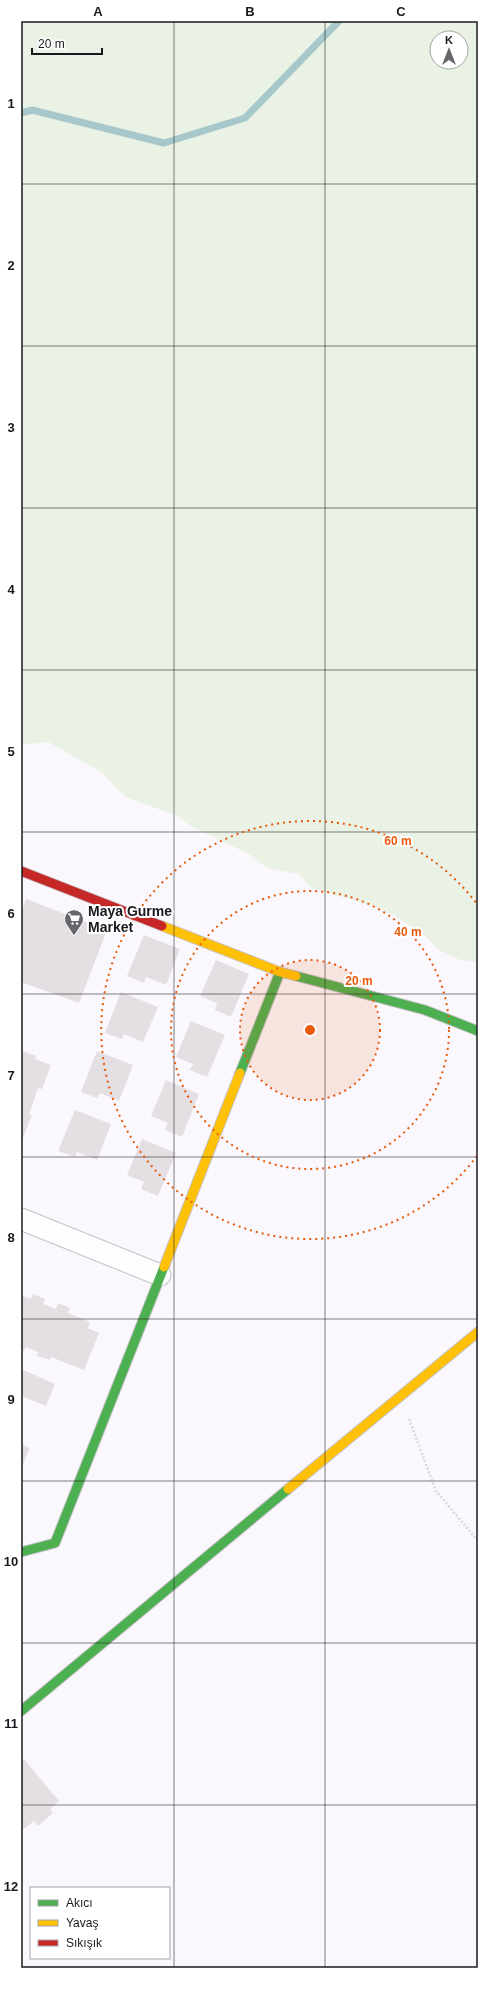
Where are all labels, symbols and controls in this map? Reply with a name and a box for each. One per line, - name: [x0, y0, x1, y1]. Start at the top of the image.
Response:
- text: A: [93, 4, 103, 19]
- text: B: [245, 4, 255, 19]
- text: C: [396, 4, 406, 19]
- scale bar: [32, 30, 102, 56]
- north arrow: [429, 30, 469, 70]
- text: K: [445, 34, 453, 46]
- text: 20 m: [38, 37, 65, 51]
- text: 1: [7, 96, 15, 111]
- text: 2: [7, 258, 15, 273]
- text: 3: [7, 420, 15, 435]
- text: 4: [7, 582, 15, 597]
- text: 5: [7, 744, 15, 759]
- text: 60 m: [384, 834, 412, 848]
- place label: Maya Gurme Market: [88, 903, 172, 935]
- text: 6: [7, 906, 15, 921]
- supermarket icon: Maya Gurme Market: [63, 908, 85, 936]
- text: 40 m: [394, 925, 422, 939]
- text: 20 m: [345, 974, 373, 988]
- centre of rings: [303, 1023, 317, 1037]
- text: 7: [7, 1068, 15, 1083]
- text: 8: [7, 1230, 15, 1245]
- text: 9: [7, 1392, 15, 1407]
- text: 10: [4, 1554, 18, 1569]
- text: 11: [4, 1716, 18, 1731]
- text: 12: [4, 1879, 18, 1894]
- legend: [30, 1887, 170, 1959]
- text: Akıcı: [66, 1896, 93, 1910]
- text: Yavaş: [66, 1916, 98, 1930]
- text: Sıkışık: [66, 1936, 103, 1950]

